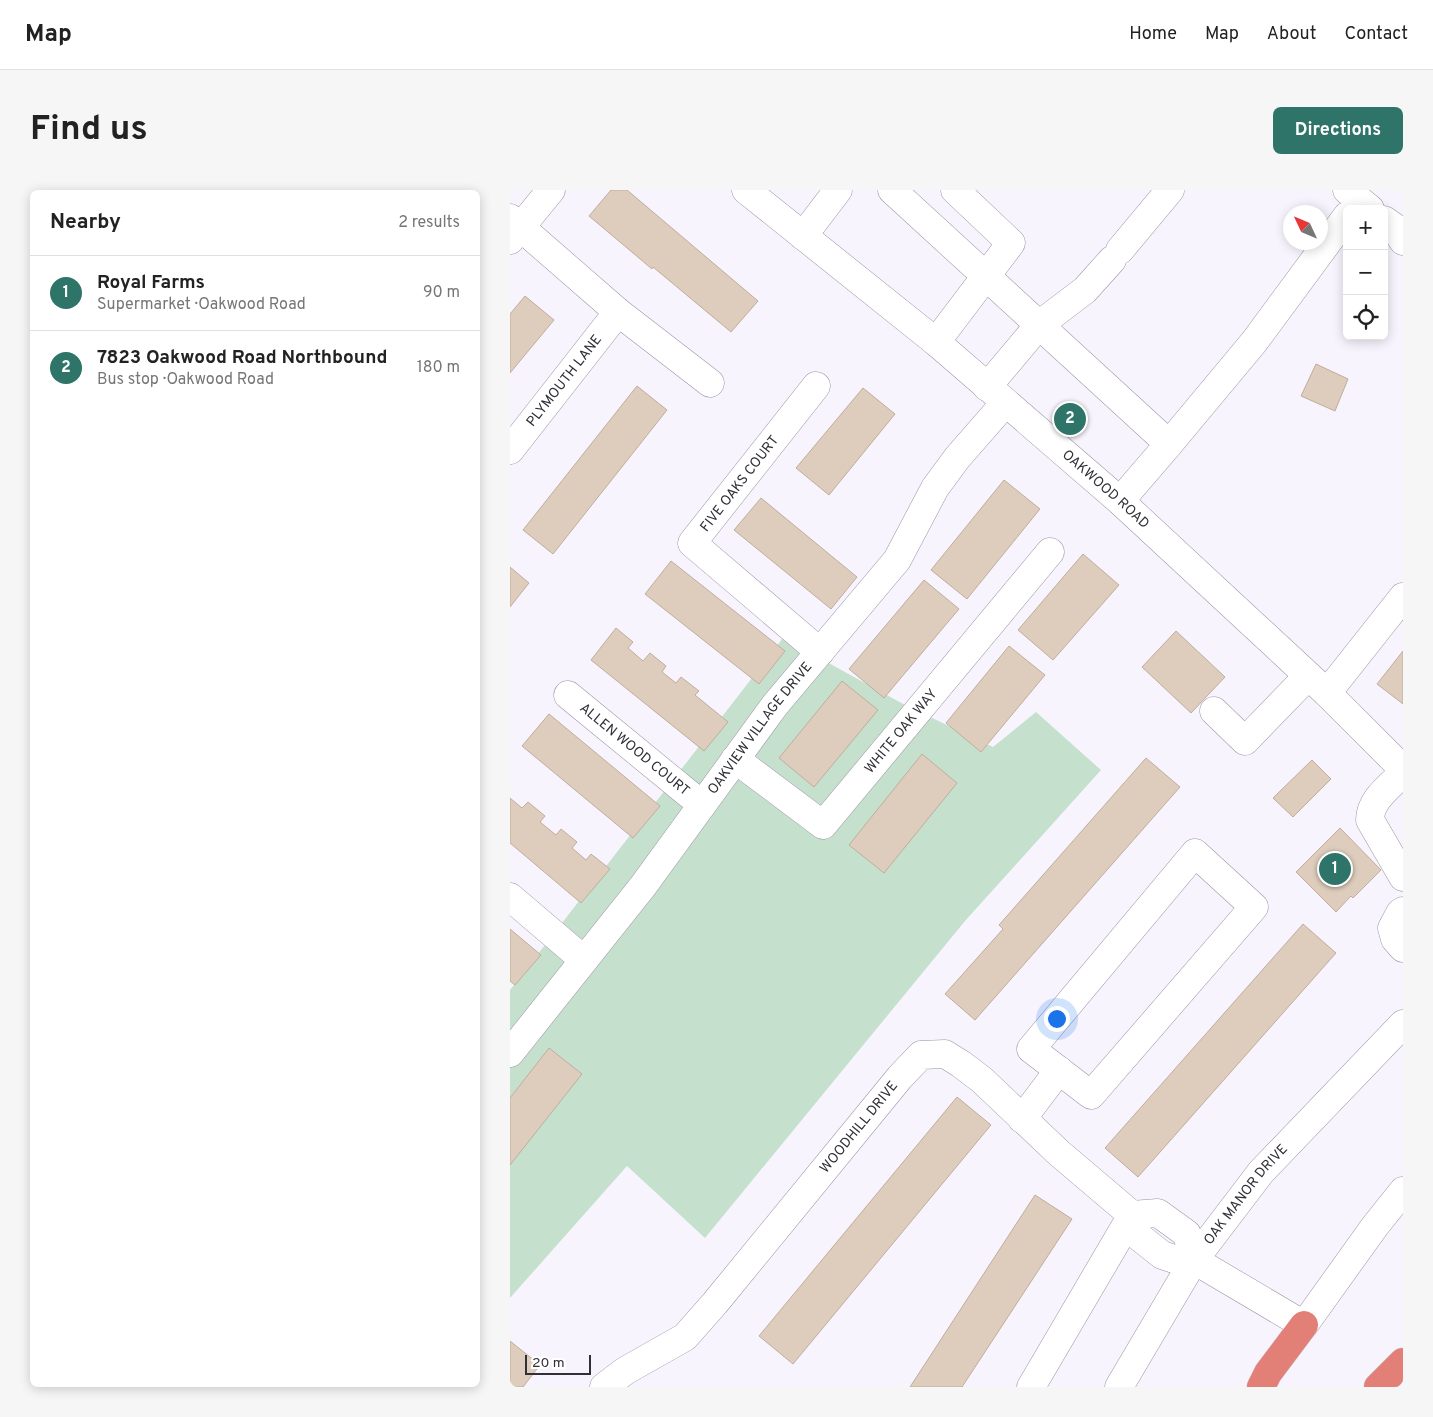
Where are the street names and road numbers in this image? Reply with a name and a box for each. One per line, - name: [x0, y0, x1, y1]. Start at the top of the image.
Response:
- street label: PLYMOUTH LANE: [523, 331, 605, 430]
- street label: FIVE OAKS COURT: [697, 432, 783, 536]
- street label: OAKWOOD ROAD: [1059, 446, 1153, 532]
- street label: OAKVIEW VILLAGE DRIVE: [704, 659, 816, 798]
- street label: WHITE OAK WAY: [861, 686, 941, 777]
- street label: ALLEN WOOD COURT: [576, 699, 693, 800]
- street label: WOODHILL DRIVE: [816, 1078, 902, 1177]
- street label: OAK MANOR DRIVE: [1200, 1141, 1291, 1248]

